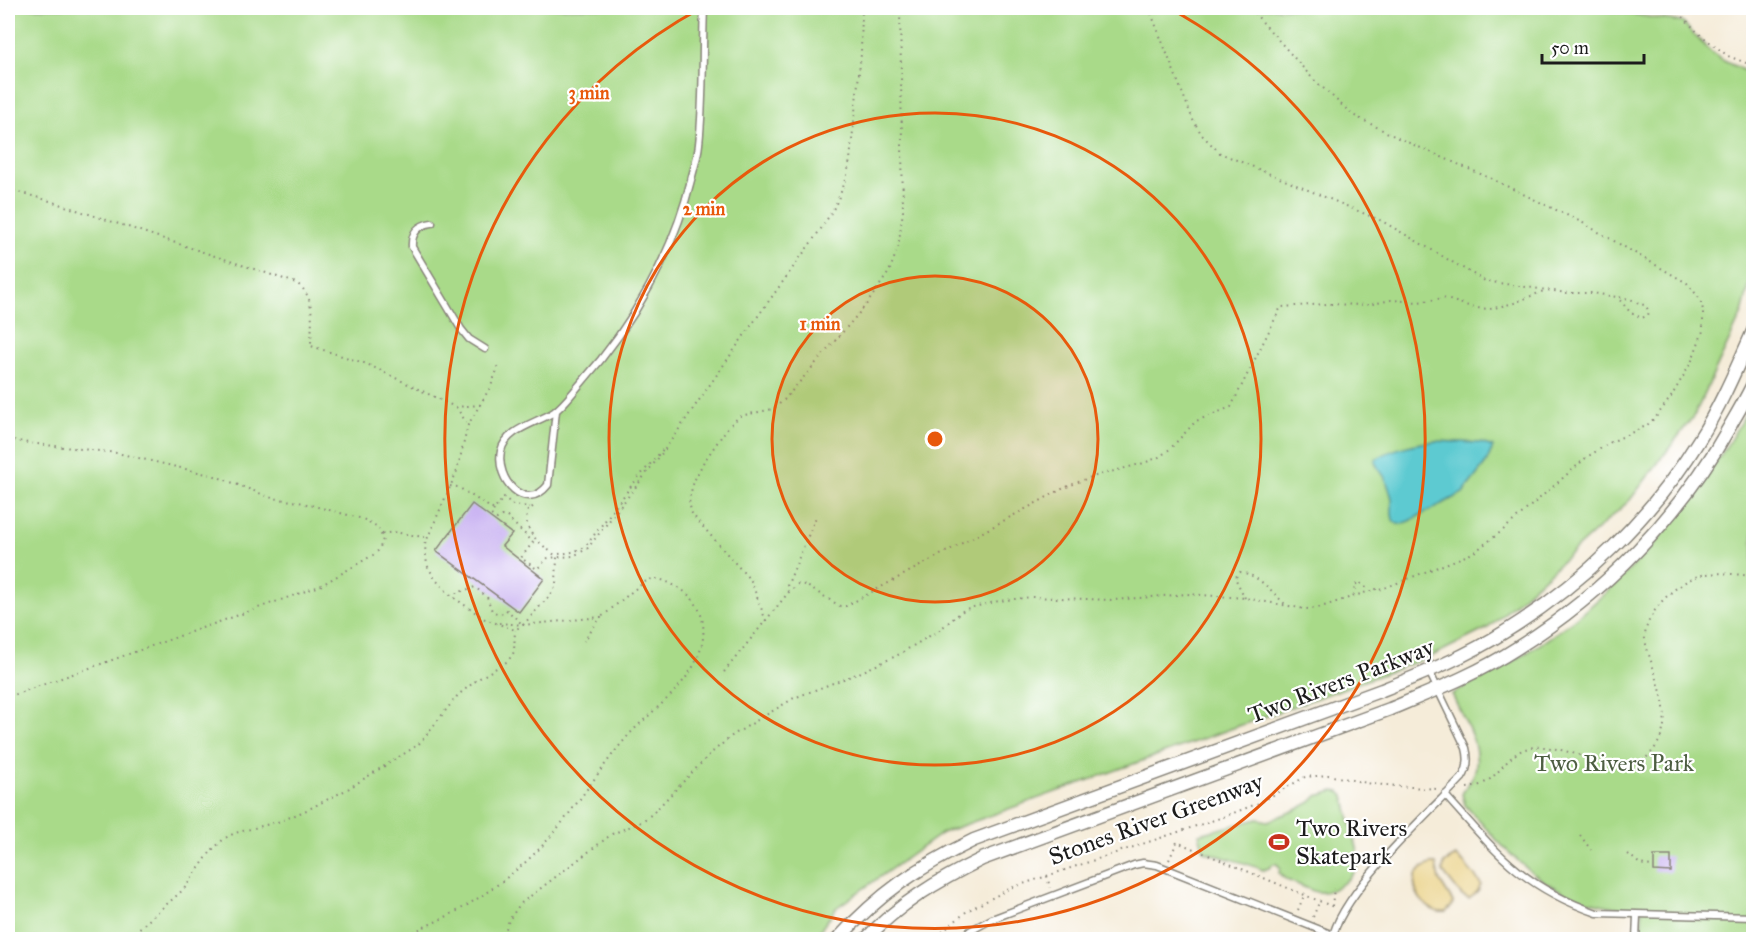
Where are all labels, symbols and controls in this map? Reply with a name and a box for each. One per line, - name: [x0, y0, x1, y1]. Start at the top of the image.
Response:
- scale bar: [1542, 27, 1644, 65]
- text: 50 m: [1551, 37, 1589, 59]
- text: 3 min: [569, 82, 610, 105]
- text: 2 min: [683, 198, 726, 220]
- text: 1 min: [800, 313, 841, 335]
- centre of rings: [925, 429, 945, 449]
- street label: Two Rivers Parkway: [1244, 632, 1439, 730]
- park label: Two Rivers Park: [1534, 748, 1695, 778]
- street label: Stones River Greenway: [1045, 766, 1268, 872]
- place label: Two Rivers Skatepark: [1296, 813, 1407, 871]
- sports icon: Two Rivers Skatepark: [1267, 830, 1291, 854]

